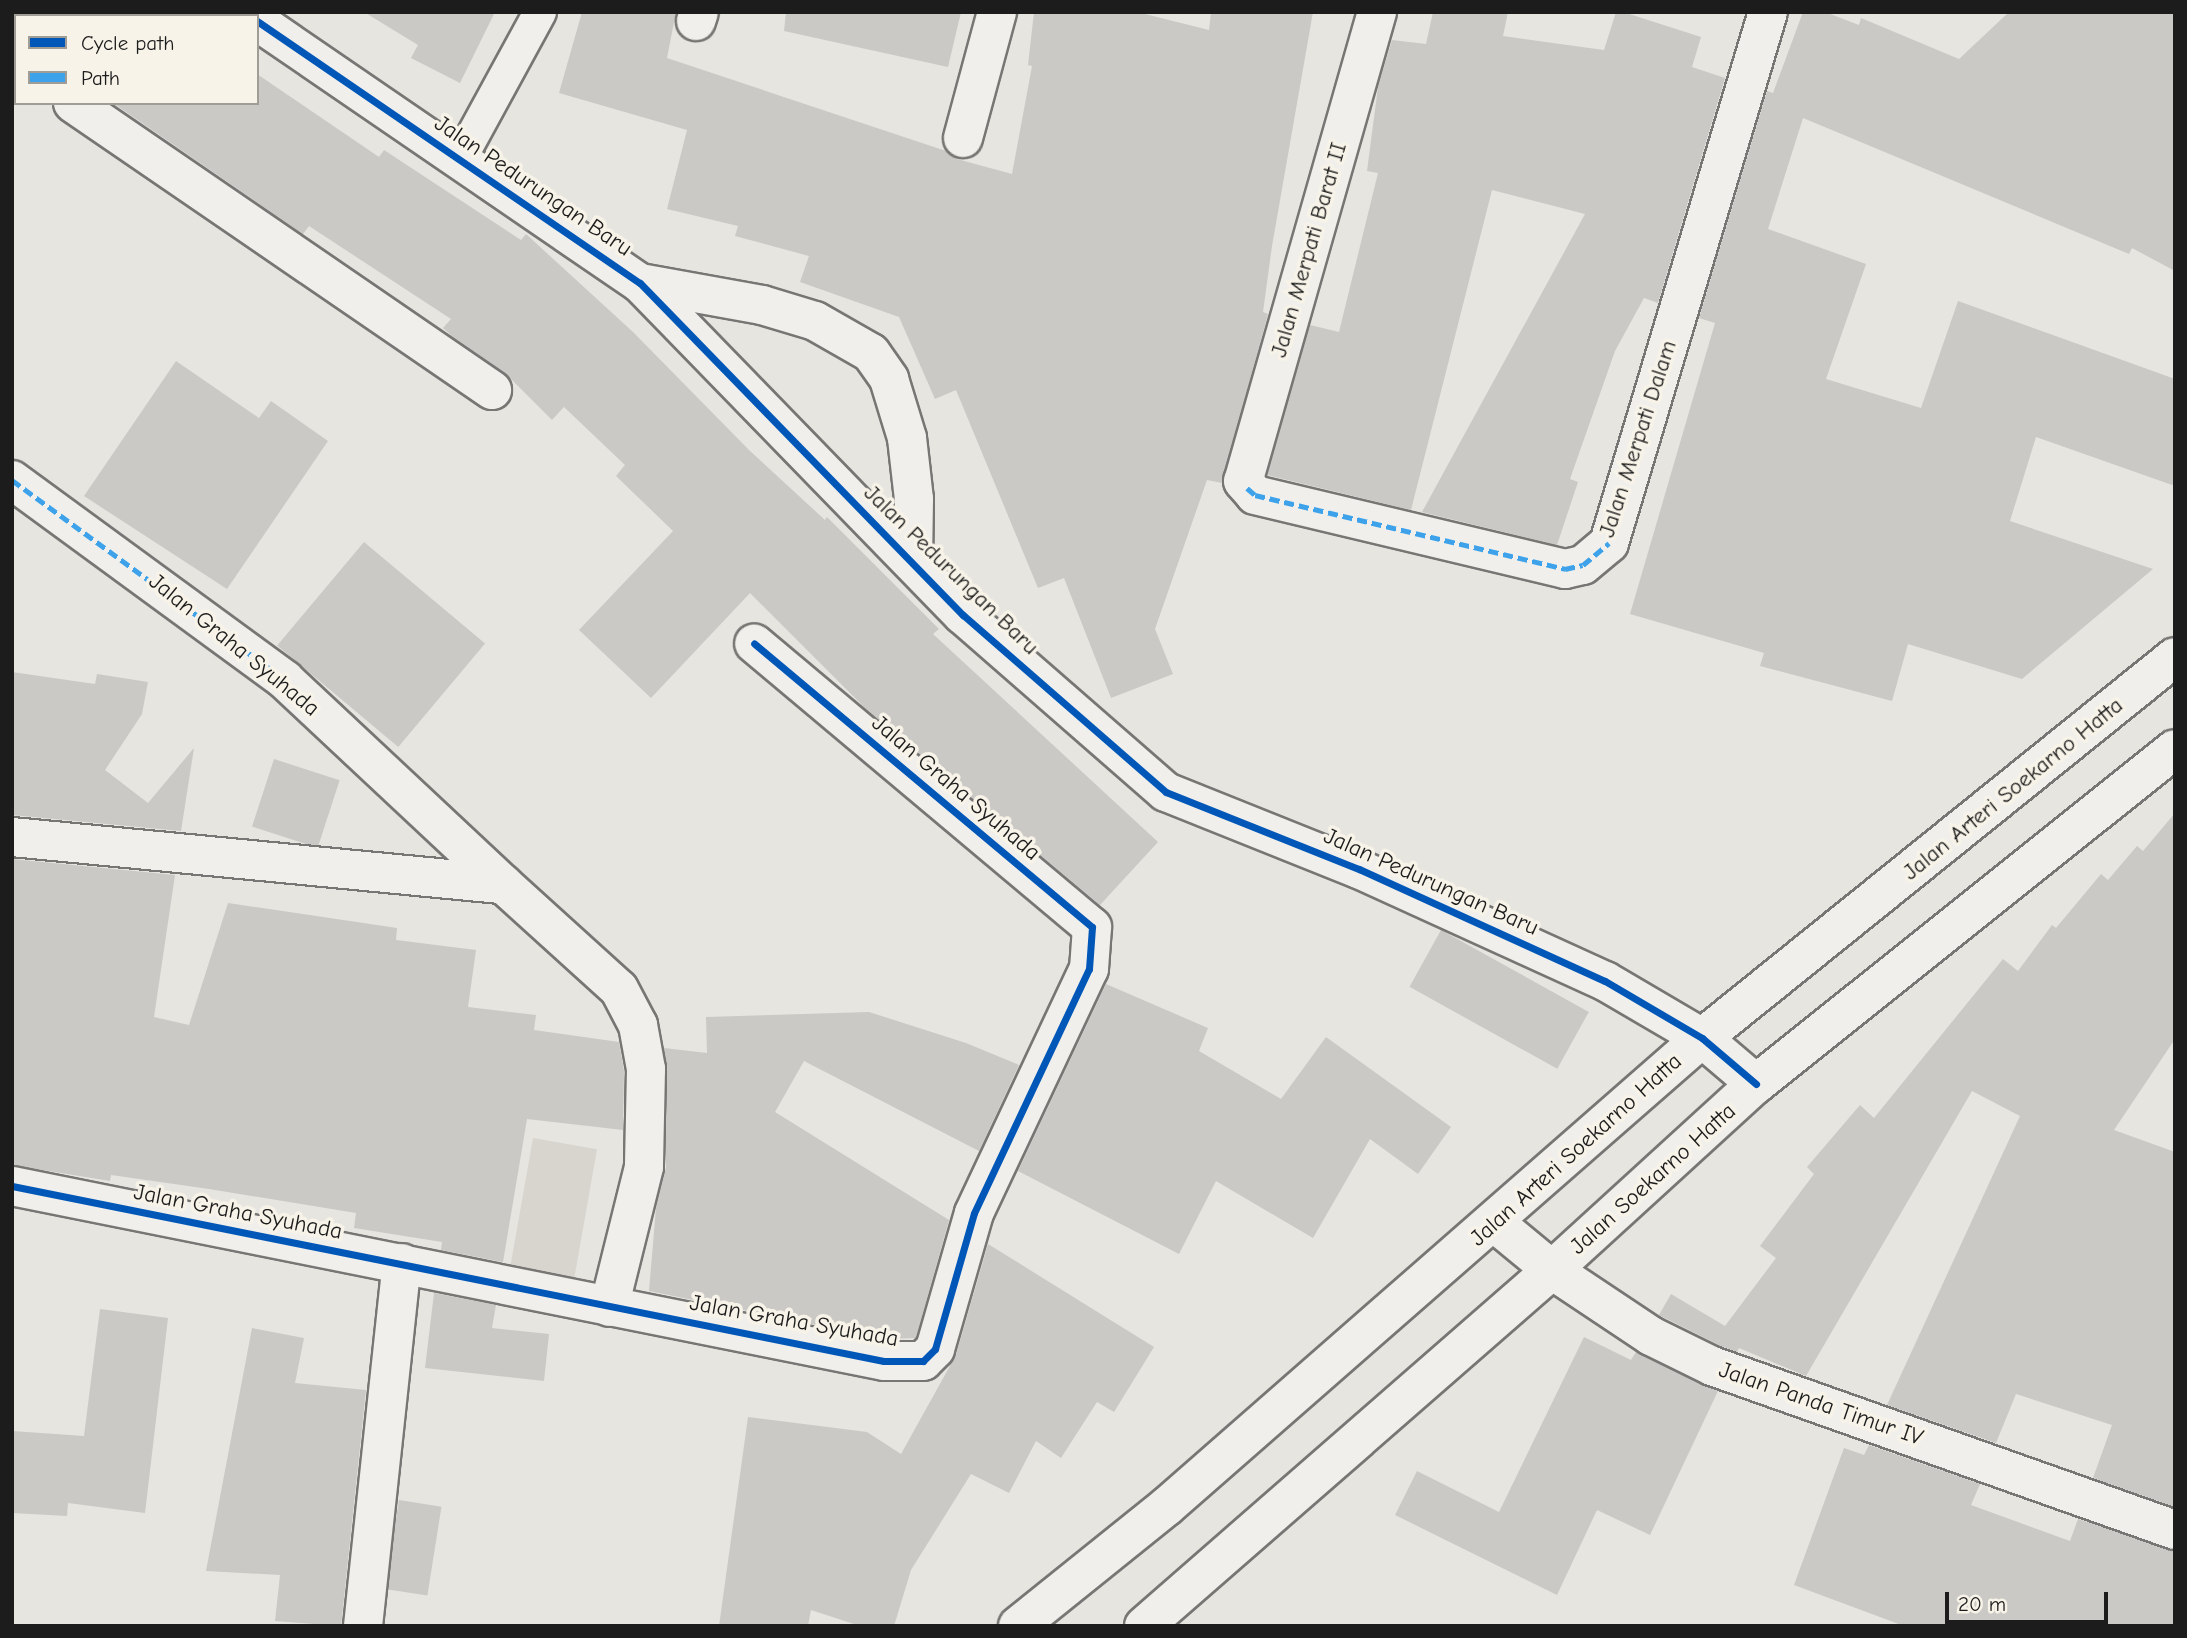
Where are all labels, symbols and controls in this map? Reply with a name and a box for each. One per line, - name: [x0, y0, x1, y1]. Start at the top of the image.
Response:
- legend: [14, 14, 259, 105]
- text: Cycle path: [81, 31, 174, 55]
- text: Path: [81, 66, 120, 90]
- street label: Jalan Pedurungan Baru: [429, 110, 637, 262]
- street label: Jalan Merpati Barat II: [1265, 139, 1353, 361]
- street label: Jalan Merpati Dalam: [1593, 337, 1683, 541]
- street label: Jalan Pedurungan Baru: [858, 479, 1044, 661]
- street label: Jalan Graha Syuhada: [143, 568, 325, 722]
- street label: Jalan Arteri Soekarno Hatta: [1897, 692, 2129, 886]
- street label: Jalan Graha Syuhada: [866, 709, 1046, 867]
- street label: Jalan Pedurungan Baru: [1319, 822, 1543, 942]
- street label: Jalan Arteri Soekarno Hatta: [1465, 1048, 1687, 1252]
- street label: Jalan Soekarno Hatta: [1565, 1097, 1741, 1261]
- street label: Jalan Graha Syuhada: [132, 1178, 344, 1246]
- street label: Jalan Graha Syuhada: [687, 1289, 901, 1353]
- street label: Jalan Panda Timur IV: [1715, 1356, 1927, 1452]
- scale bar: [1949, 1578, 2112, 1622]
- text: 20 m: [1958, 1592, 2006, 1616]

